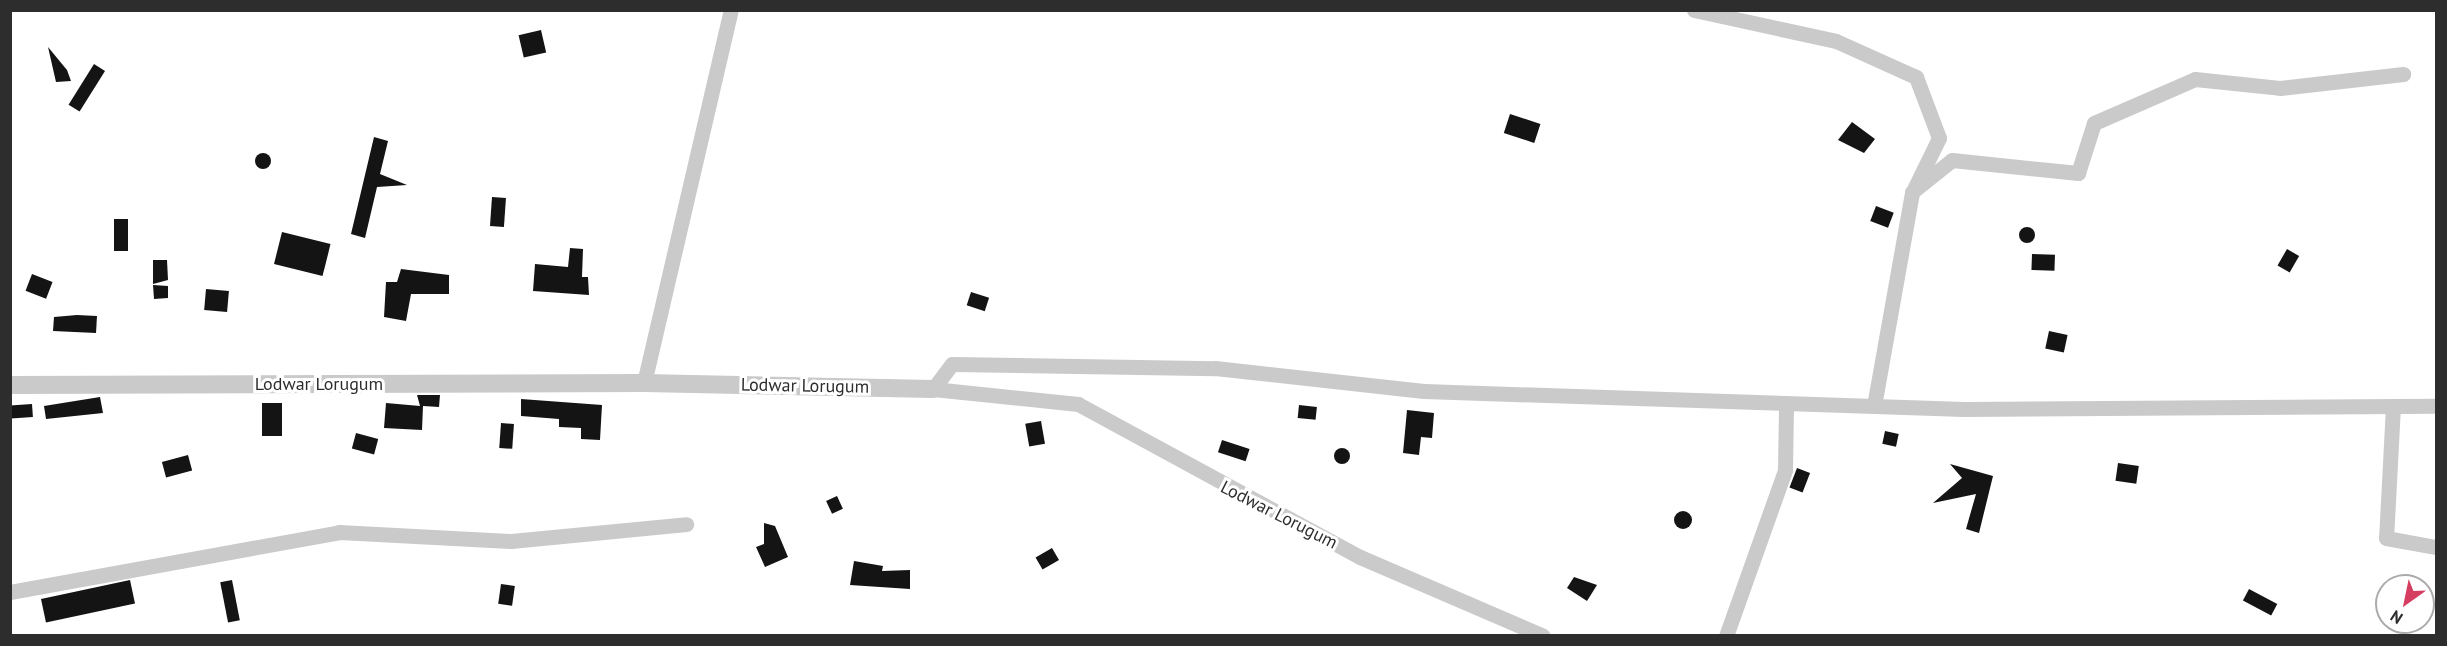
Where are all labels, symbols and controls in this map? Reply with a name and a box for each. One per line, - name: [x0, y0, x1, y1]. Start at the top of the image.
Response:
- street label: Lodwar Lorugum: [255, 373, 383, 395]
- street label: Lodwar Lorugum: [741, 374, 869, 398]
- street label: Lodwar Lorugum: [1217, 476, 1341, 554]
- north arrow: [2375, 574, 2435, 634]
- text: N: [2386, 606, 2406, 629]

